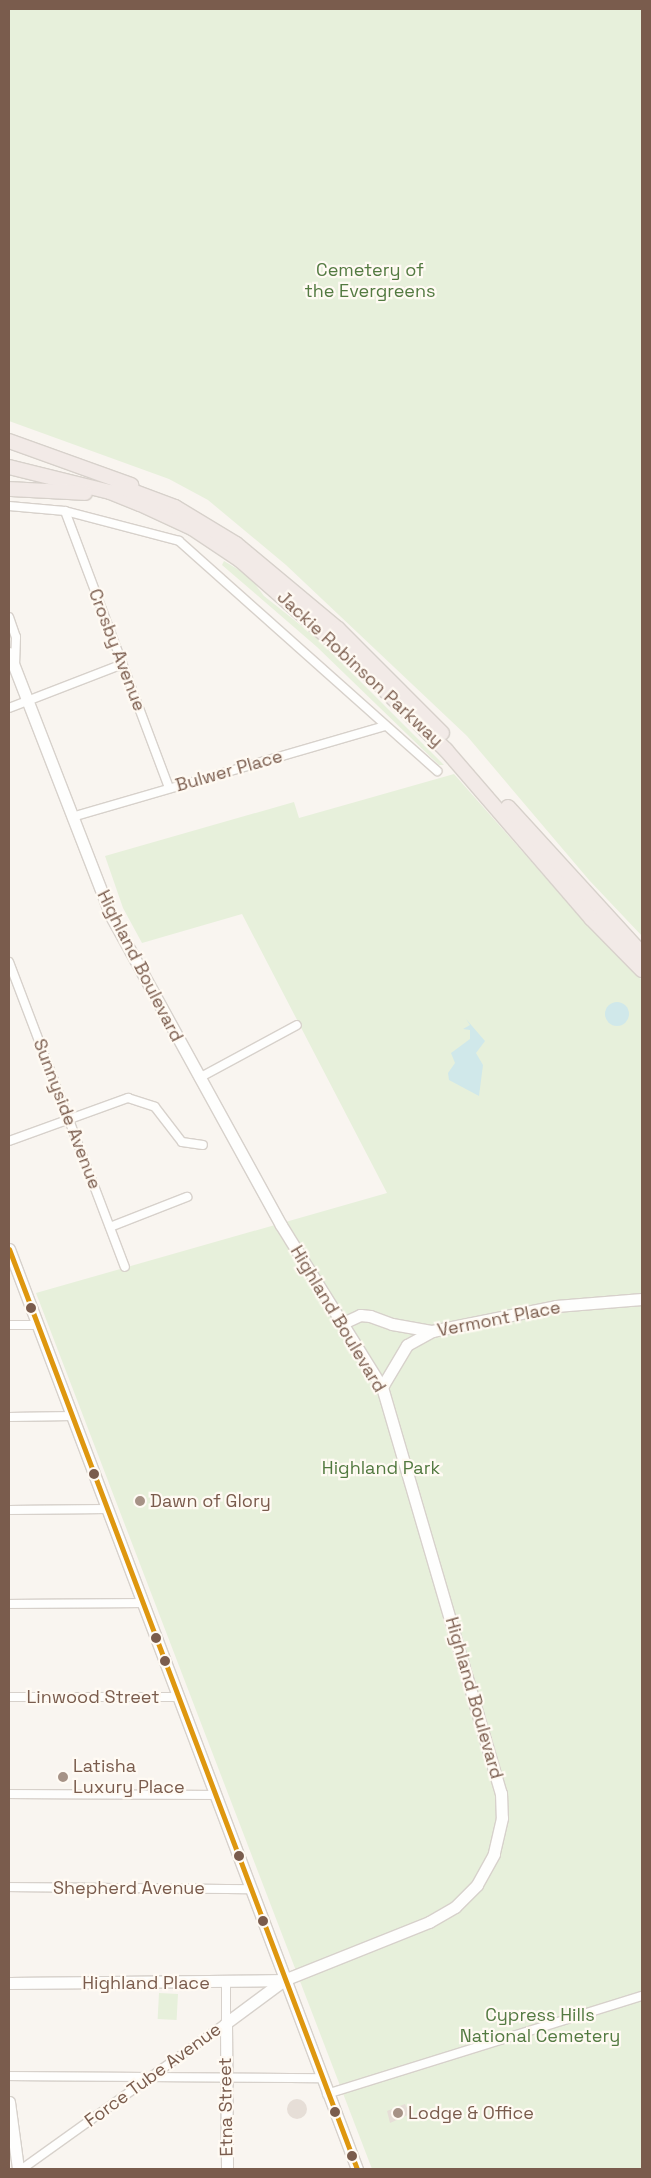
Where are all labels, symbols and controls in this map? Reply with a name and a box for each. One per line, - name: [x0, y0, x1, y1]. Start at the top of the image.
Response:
- park label: Cemetery of the Evergreens: [304, 260, 436, 302]
- street label: Crosby Avenue: [84, 586, 150, 714]
- street label: Jackie Robinson Parkway: [273, 586, 447, 752]
- street label: Bulwer Place: [173, 745, 285, 797]
- street label: Highland Boulevard: [92, 887, 188, 1045]
- street label: Sunnyside Avenue: [28, 1036, 106, 1192]
- street label: Highland Boulevard: [286, 1242, 390, 1396]
- street label: Vermont Place: [436, 1296, 562, 1342]
- unlabelled marker: [26, 1303, 36, 1313]
- park label: Highland Park: [322, 1457, 440, 1479]
- unlabelled marker: [89, 1469, 99, 1479]
- place label: Dawn of Glory: [150, 1490, 271, 1512]
- marker: Dawn of Glory: [134, 1495, 146, 1507]
- street label: Highland Boulevard: [441, 1615, 507, 1781]
- unlabelled marker: [151, 1633, 161, 1643]
- unlabelled marker: [160, 1656, 170, 1666]
- street label: Linwood Street: [27, 1686, 159, 1708]
- place label: Latisha Luxury Place: [73, 1756, 185, 1798]
- marker: Latisha Luxury Place: [57, 1771, 69, 1783]
- unlabelled marker: [234, 1851, 244, 1861]
- street label: Shepherd Avenue: [53, 1877, 205, 1899]
- unlabelled marker: [258, 1916, 268, 1926]
- street label: Highland Place: [82, 1972, 210, 1994]
- park label: Cypress Hills National Cemetery: [460, 2005, 620, 2048]
- street label: Force Tube Avenue: [80, 2018, 226, 2132]
- street label: Etna Street: [214, 2057, 238, 2157]
- place label: Lodge & Office: [408, 2102, 534, 2124]
- unlabelled marker: [330, 2107, 340, 2117]
- marker: Lodge & Office: [392, 2107, 404, 2119]
- unlabelled marker: [347, 2151, 357, 2161]

